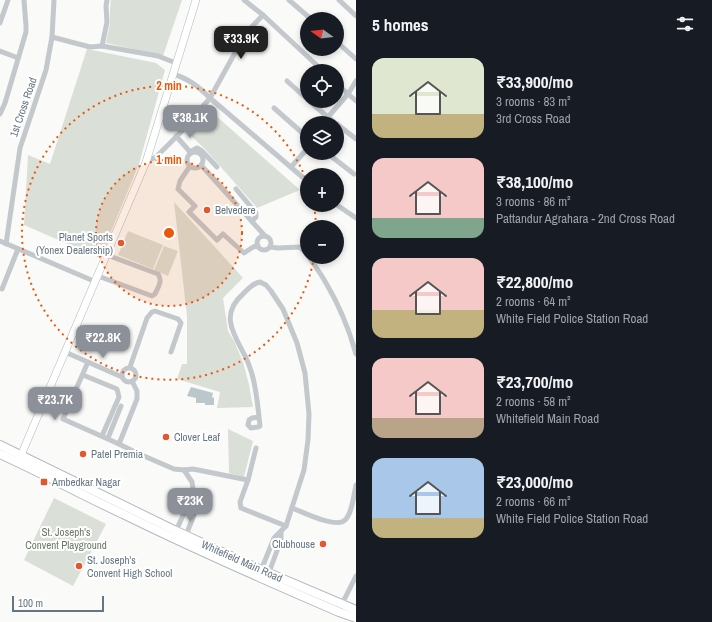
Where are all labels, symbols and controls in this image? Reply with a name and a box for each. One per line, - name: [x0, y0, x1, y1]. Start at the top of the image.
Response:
- north arrow: [300, 12, 344, 56]
- map controls: [300, 12, 344, 264]
- text: 5 homes: [372, 13, 429, 36]
- icon: filters: [674, 13, 696, 35]
- pin: ₹33.9K: [208, 26, 274, 60]
- text: ₹33.9K: [223, 30, 259, 47]
- button: locate: [300, 64, 344, 108]
- text: ₹33,900/mo: [496, 70, 573, 93]
- icon: home: [404, 74, 452, 122]
- street label: 1st Cross Road: [6, 75, 40, 139]
- text: 2 min: [156, 78, 182, 94]
- text: 3 rooms · 83 m²: [496, 93, 571, 110]
- pin: ₹38.1K: [157, 105, 223, 139]
- text: ₹38.1K: [172, 109, 208, 126]
- text: 3rd Cross Road: [496, 110, 571, 127]
- button: layers: [300, 116, 344, 160]
- text: 1 min: [156, 152, 182, 168]
- button: +: [300, 168, 344, 212]
- text: ₹38,100/mo: [496, 170, 573, 193]
- icon: home: [404, 174, 452, 222]
- text: 3 rooms · 86 m²: [496, 193, 571, 210]
- place label: Belvedere: [215, 203, 256, 217]
- marker: Belvedere: [202, 205, 212, 215]
- text: Pattandur Agrahara - 2nd Cross Road: [496, 210, 675, 227]
- button: −: [300, 220, 344, 264]
- centre of rings: [162, 226, 176, 240]
- place label: Planet Sports (Yonex Dealership): [36, 230, 113, 257]
- marker: Planet Sports (Yonex Dealership): [116, 238, 126, 248]
- text: ₹22,800/mo: [496, 270, 573, 293]
- icon: home: [404, 274, 452, 322]
- text: 2 rooms · 64 m²: [496, 293, 571, 310]
- text: White Field Police Station Road: [496, 310, 648, 327]
- pin: ₹22.8K: [70, 325, 136, 359]
- text: ₹22.8K: [85, 329, 121, 346]
- text: ₹23,700/mo: [496, 370, 573, 393]
- icon: home: [404, 374, 452, 422]
- pin: ₹23.7K: [22, 387, 88, 421]
- text: ₹23.7K: [37, 391, 73, 408]
- text: 2 rooms · 58 m²: [496, 393, 571, 410]
- text: Whitefield Main Road: [496, 410, 599, 427]
- place label: Clover Leaf: [174, 430, 221, 444]
- marker: Clover Leaf: [161, 432, 171, 442]
- place label: Patel Premia: [91, 447, 143, 461]
- marker: Patel Premia: [78, 449, 88, 459]
- text: ₹23,000/mo: [496, 470, 573, 493]
- icon: home: [404, 474, 452, 522]
- place label: Ambedkar Nagar: [51, 475, 120, 489]
- marker: Ambedkar Nagar: [39, 477, 49, 487]
- pin: ₹23K: [166, 488, 214, 522]
- text: ₹23K: [176, 492, 204, 509]
- text: 2 rooms · 66 m²: [496, 493, 571, 510]
- text: White Field Police Station Road: [496, 510, 648, 527]
- park label: St. Joseph's Convent Playground: [25, 525, 107, 552]
- street label: Whitefield Main Road: [199, 537, 285, 585]
- place label: Clubhouse: [272, 537, 315, 551]
- marker: Clubhouse: [318, 539, 328, 549]
- place label: St. Joseph's Convent High School: [87, 553, 172, 580]
- marker: St. Joseph's Convent High School: [74, 561, 84, 571]
- scale bar: [12, 594, 104, 613]
- text: 100 m: [18, 596, 43, 610]

